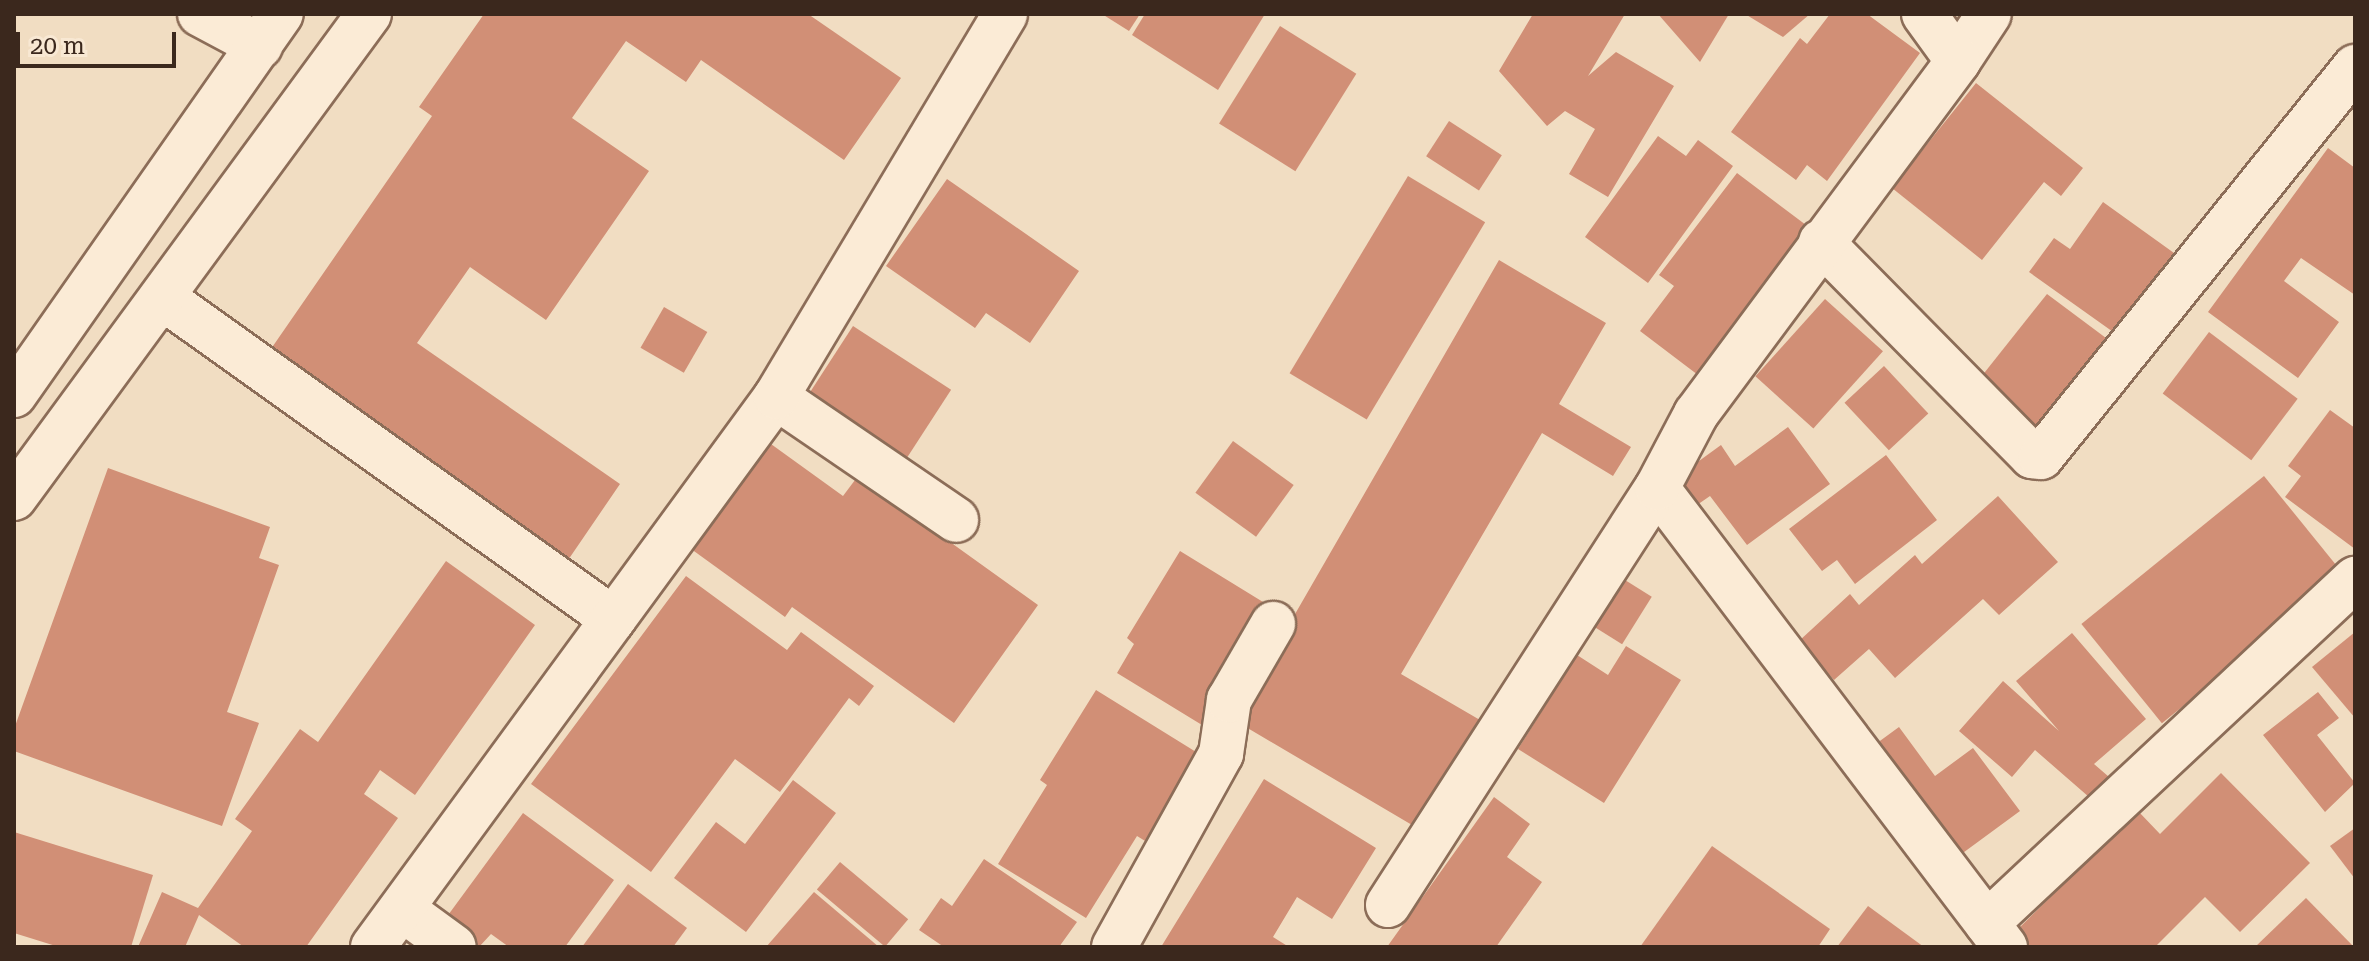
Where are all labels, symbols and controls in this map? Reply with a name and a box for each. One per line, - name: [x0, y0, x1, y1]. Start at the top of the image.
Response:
- scale bar: [20, 16, 180, 66]
- text: 20 m: [30, 32, 85, 60]

